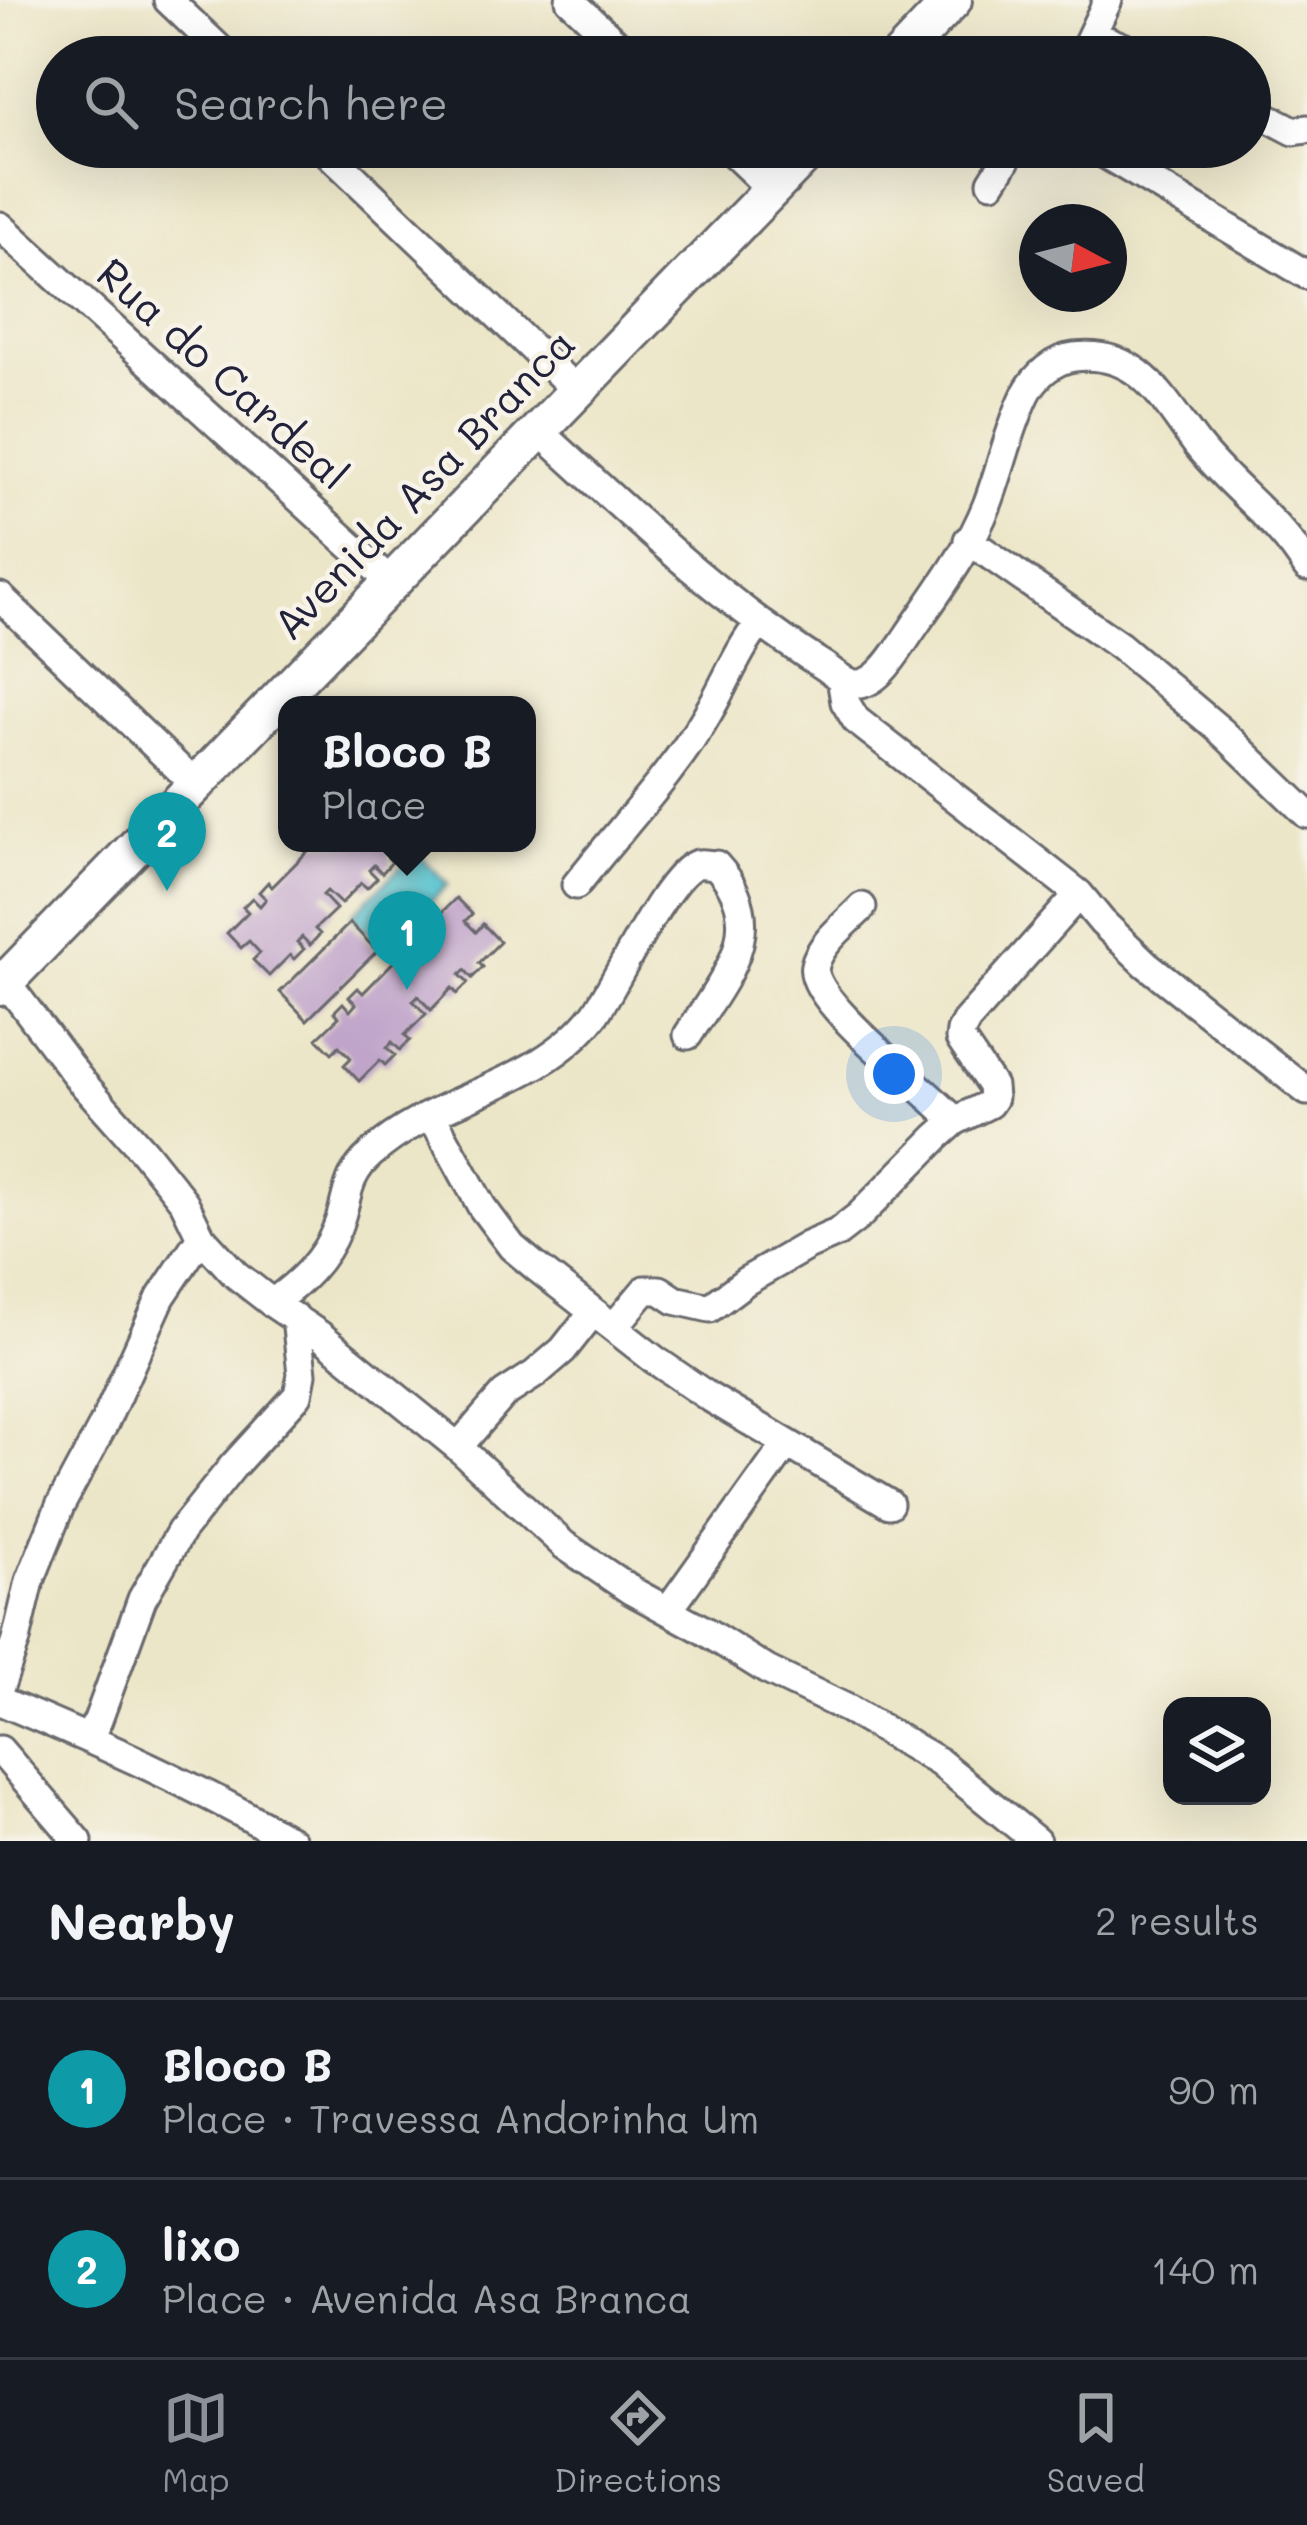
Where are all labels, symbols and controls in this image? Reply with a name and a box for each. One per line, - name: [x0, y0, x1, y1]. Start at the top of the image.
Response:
- search box: [36, 36, 1271, 168]
- icon: search: [78, 69, 144, 135]
- text: Search here: [174, 73, 448, 131]
- north arrow: [1019, 204, 1127, 312]
- street label: Rua do Cardeal: [86, 245, 362, 501]
- street label: Avenida Asa Branca: [260, 316, 586, 650]
- popup: [278, 696, 536, 852]
- text: Bloco B: [322, 720, 492, 778]
- text: Place: [322, 778, 427, 829]
- pin: 2: [128, 792, 206, 891]
- pin: 1: [368, 891, 446, 990]
- your location: [864, 1044, 924, 1104]
- map controls: [1163, 1697, 1271, 1805]
- button: layers: [1163, 1697, 1271, 1805]
- text: Nearby: [48, 1886, 235, 1953]
- text: 2 results: [1095, 1894, 1259, 1945]
- text: Bloco B: [162, 2034, 333, 2092]
- text: 1: [78, 2063, 96, 2114]
- text: 90 m: [1168, 2063, 1259, 2114]
- text: Place · Travessa Andorinha Um: [162, 2092, 759, 2143]
- text: lixo: [162, 2214, 240, 2272]
- text: 2: [76, 2243, 98, 2294]
- text: 140 m: [1151, 2243, 1259, 2294]
- text: Place · Avenida Asa Branca: [162, 2272, 692, 2323]
- tab: Map: [162, 2385, 230, 2500]
- tab: Directions: [554, 2385, 722, 2500]
- tab: Saved: [1047, 2385, 1145, 2500]

